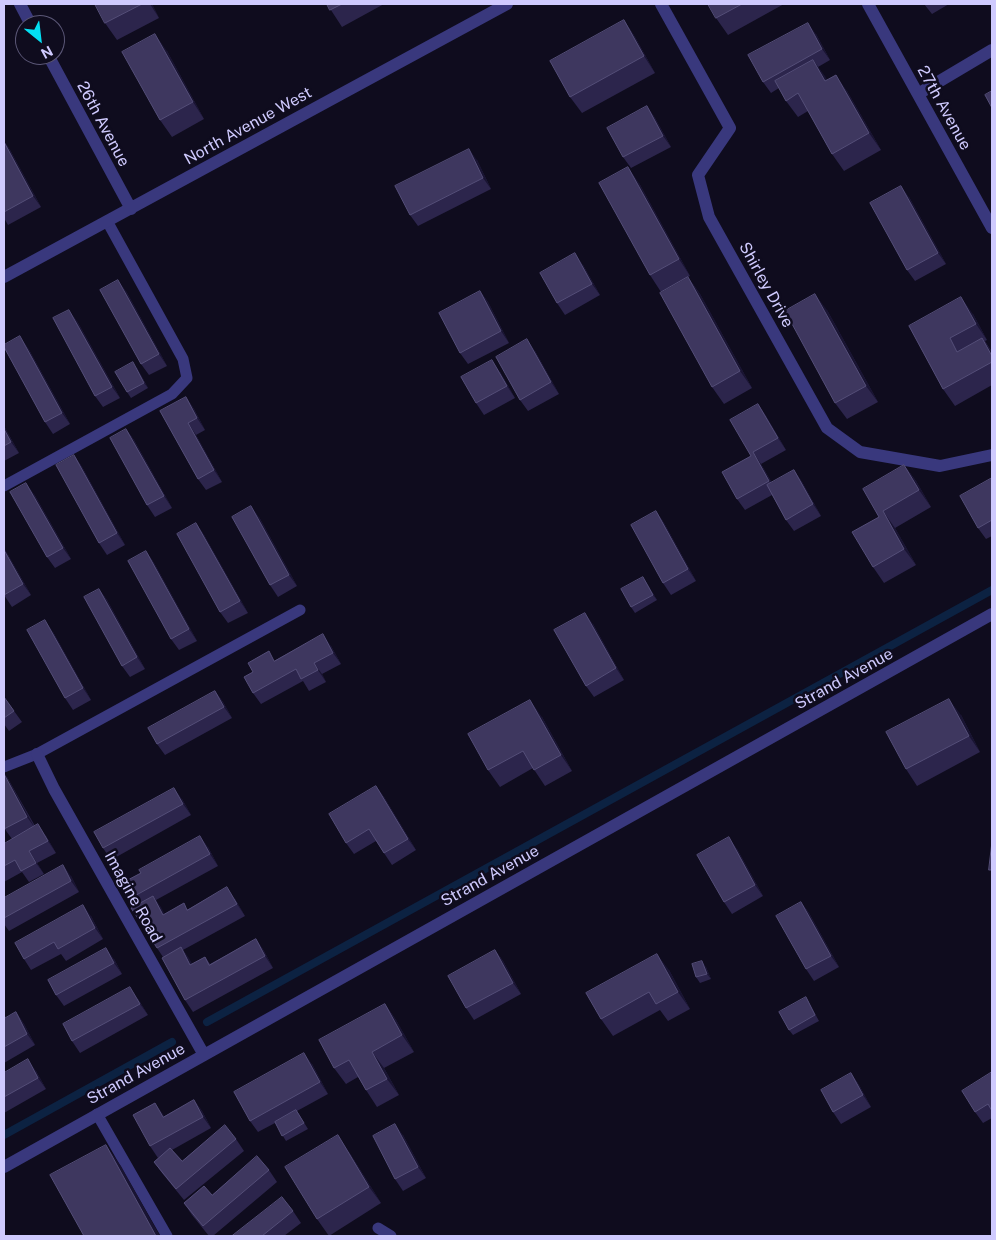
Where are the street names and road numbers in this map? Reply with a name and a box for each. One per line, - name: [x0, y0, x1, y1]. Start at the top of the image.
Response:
- street label: 27th Avenue: [913, 62, 975, 154]
- street label: 26th Avenue: [73, 78, 133, 170]
- street label: North Avenue West: [181, 83, 315, 169]
- street label: Shirley Drive: [735, 239, 797, 331]
- street label: Strand Avenue: [792, 644, 896, 714]
- street label: Strand Avenue: [438, 841, 542, 911]
- street label: Imagine Road: [100, 848, 166, 946]
- street label: Strand Avenue: [84, 1039, 188, 1109]

